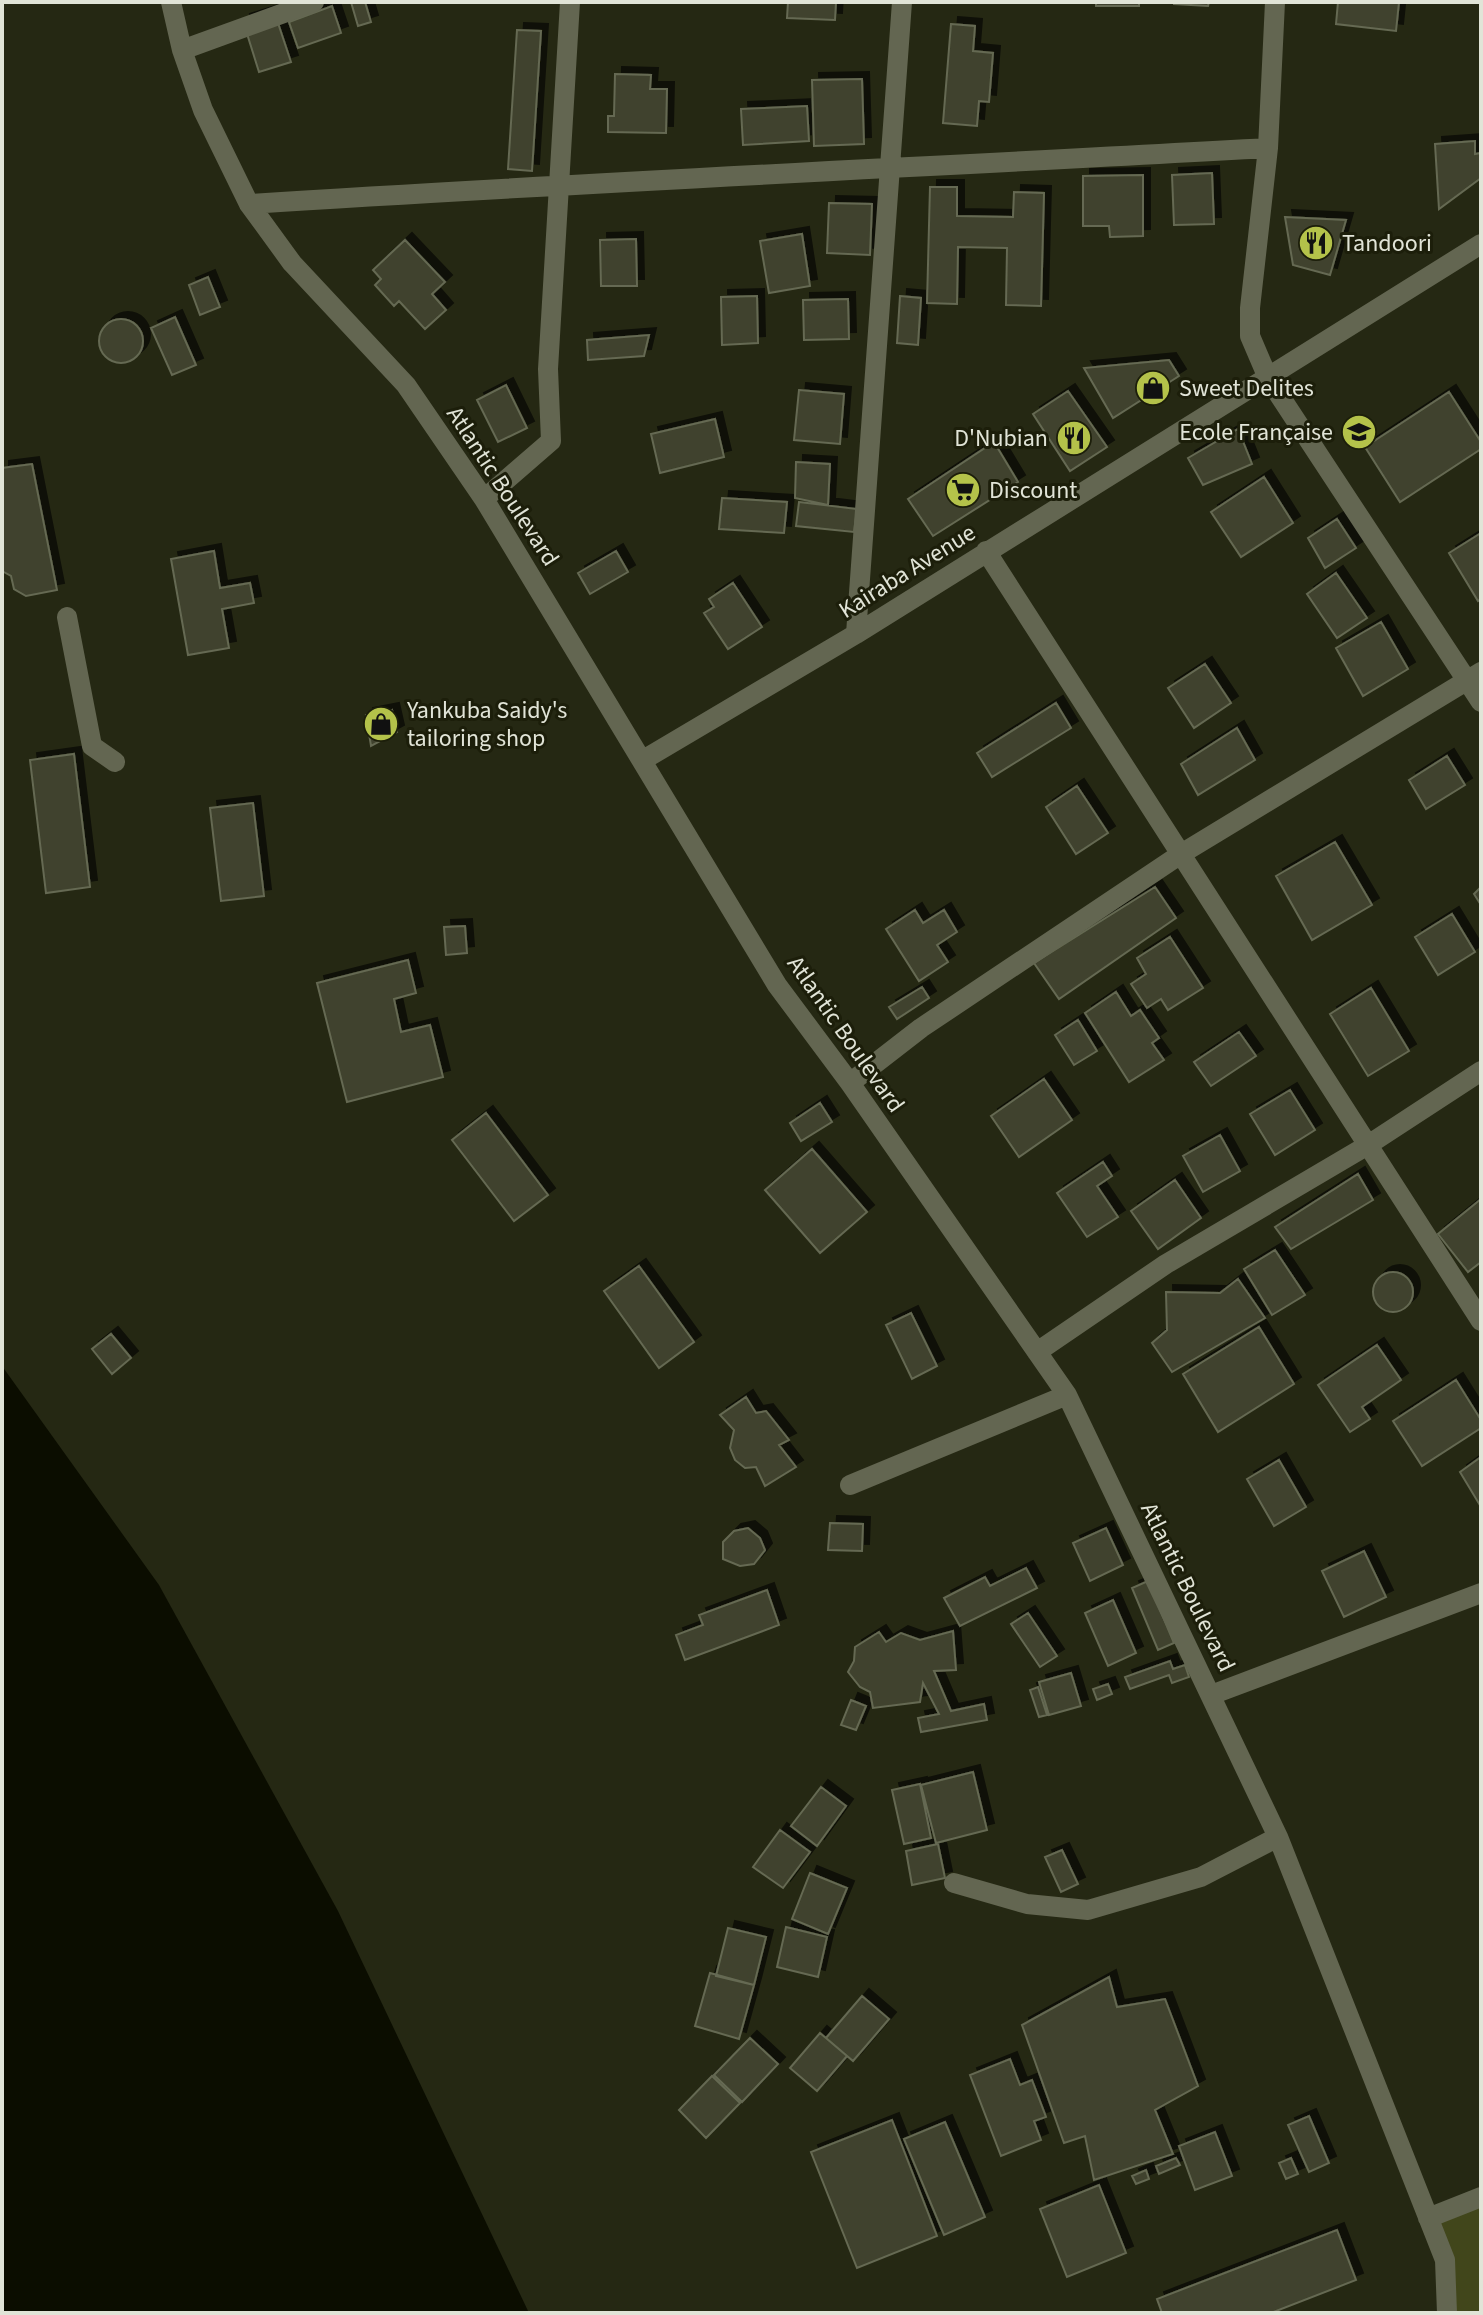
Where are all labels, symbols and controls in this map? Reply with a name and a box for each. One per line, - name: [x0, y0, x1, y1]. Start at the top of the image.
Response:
- restaurant icon: Tandoori: [1297, 224, 1335, 262]
- place label: Tandoori: [1342, 226, 1432, 261]
- shop icon: Sweet Delites: [1134, 369, 1172, 407]
- place label: Sweet Delites: [1179, 371, 1314, 406]
- street label: Atlantic Boulevard: [438, 399, 567, 573]
- school or university icon: Ecole Française: [1340, 413, 1378, 451]
- place label: Ecole Française: [1179, 415, 1333, 450]
- restaurant icon: D'Nubian: [1055, 419, 1093, 457]
- place label: D'Nubian: [954, 421, 1048, 456]
- supermarket icon: Discount: [944, 471, 982, 509]
- place label: Discount: [989, 473, 1077, 508]
- street label: Kairaba Avenue: [832, 515, 983, 627]
- place label: Yankuba Saidy's tailoring shop: [406, 693, 567, 756]
- shop icon: Yankuba Saidy's tailoring shop: [362, 705, 400, 743]
- street label: Atlantic Boulevard: [778, 949, 913, 1120]
- street label: Atlantic Boulevard: [1131, 1497, 1244, 1678]

